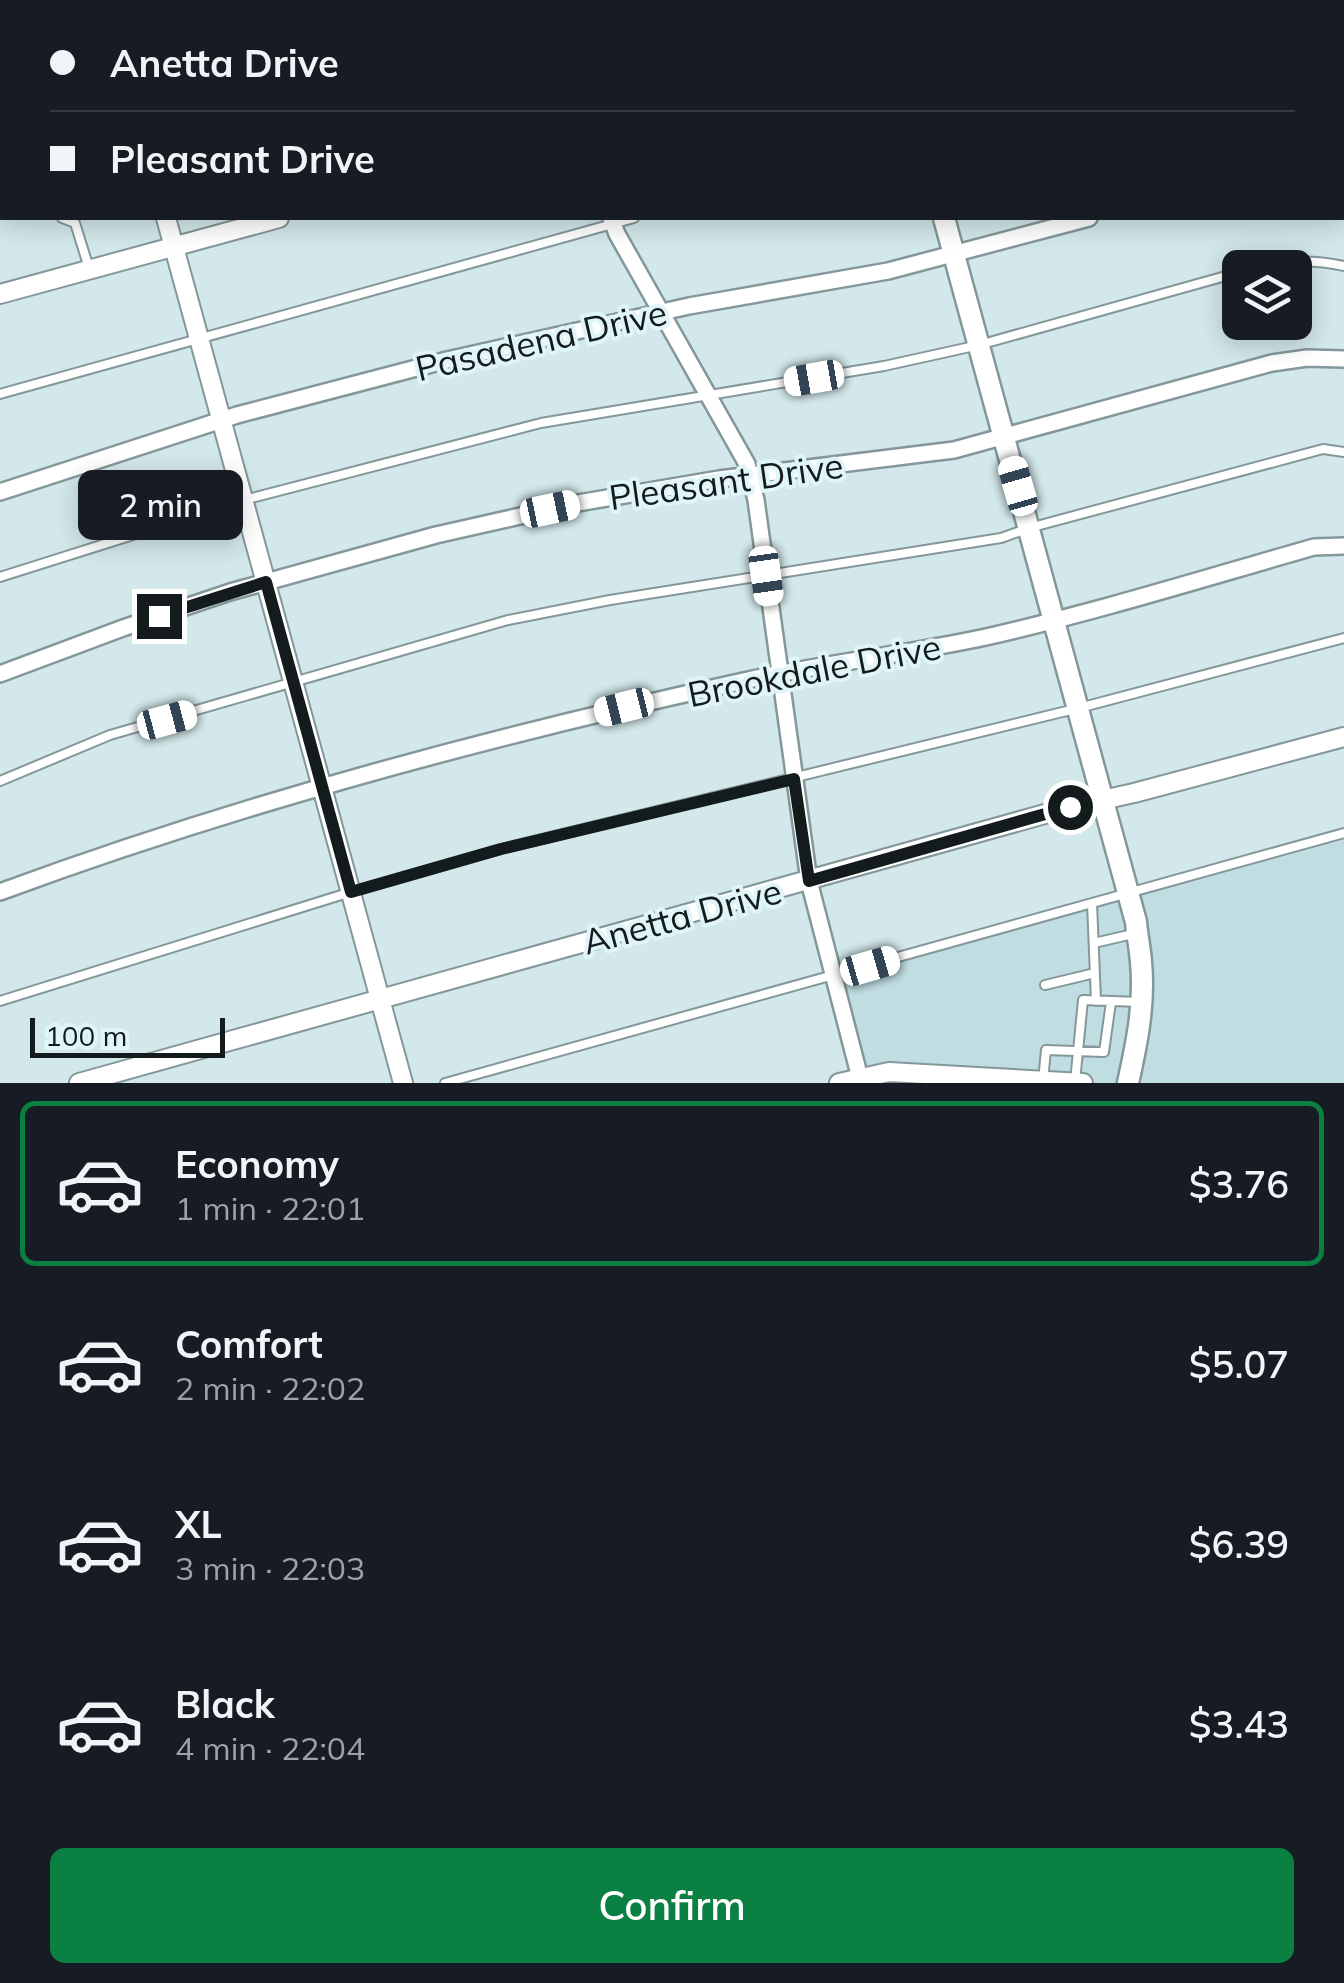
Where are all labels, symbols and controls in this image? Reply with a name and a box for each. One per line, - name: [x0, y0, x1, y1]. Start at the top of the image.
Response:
- text: Anetta Drive: [110, 39, 339, 87]
- text: Pleasant Drive: [110, 135, 375, 183]
- map controls: [1222, 250, 1312, 340]
- button: layers: [1222, 250, 1312, 340]
- street label: Pasadena Drive: [411, 290, 671, 390]
- car: [782, 358, 846, 398]
- street label: Pleasant Drive: [606, 443, 846, 519]
- car: [995, 453, 1041, 519]
- callout: 2 min: [76, 471, 242, 541]
- text: 2 min: [119, 485, 202, 525]
- car: [518, 488, 582, 530]
- car: [747, 544, 785, 608]
- route end: [137, 594, 182, 639]
- street label: Brookdale Drive: [684, 624, 944, 716]
- car: [591, 685, 657, 729]
- car: [134, 698, 200, 742]
- route start: [1048, 785, 1093, 830]
- street label: Anetta Drive: [578, 868, 786, 964]
- car: [837, 943, 903, 989]
- scale bar: [30, 1013, 225, 1058]
- text: 100 m: [45, 1018, 127, 1053]
- icon: car: [55, 1139, 145, 1229]
- text: Economy: [175, 1140, 339, 1188]
- text: $3.76: [1189, 1160, 1289, 1208]
- text: 1 min · 22:01: [175, 1188, 365, 1228]
- icon: car: [55, 1319, 145, 1409]
- text: Comfort: [175, 1320, 323, 1368]
- text: $5.07: [1189, 1340, 1289, 1388]
- text: 2 min · 22:02: [175, 1368, 365, 1408]
- icon: car: [55, 1499, 145, 1589]
- text: XL: [175, 1500, 222, 1548]
- text: $6.39: [1189, 1520, 1289, 1568]
- text: 3 min · 22:03: [175, 1548, 365, 1588]
- icon: car: [55, 1679, 145, 1769]
- text: Black: [175, 1680, 275, 1728]
- text: $3.43: [1189, 1700, 1289, 1748]
- text: 4 min · 22:04: [175, 1728, 365, 1768]
- button: Confirm: [50, 1848, 1294, 1963]

